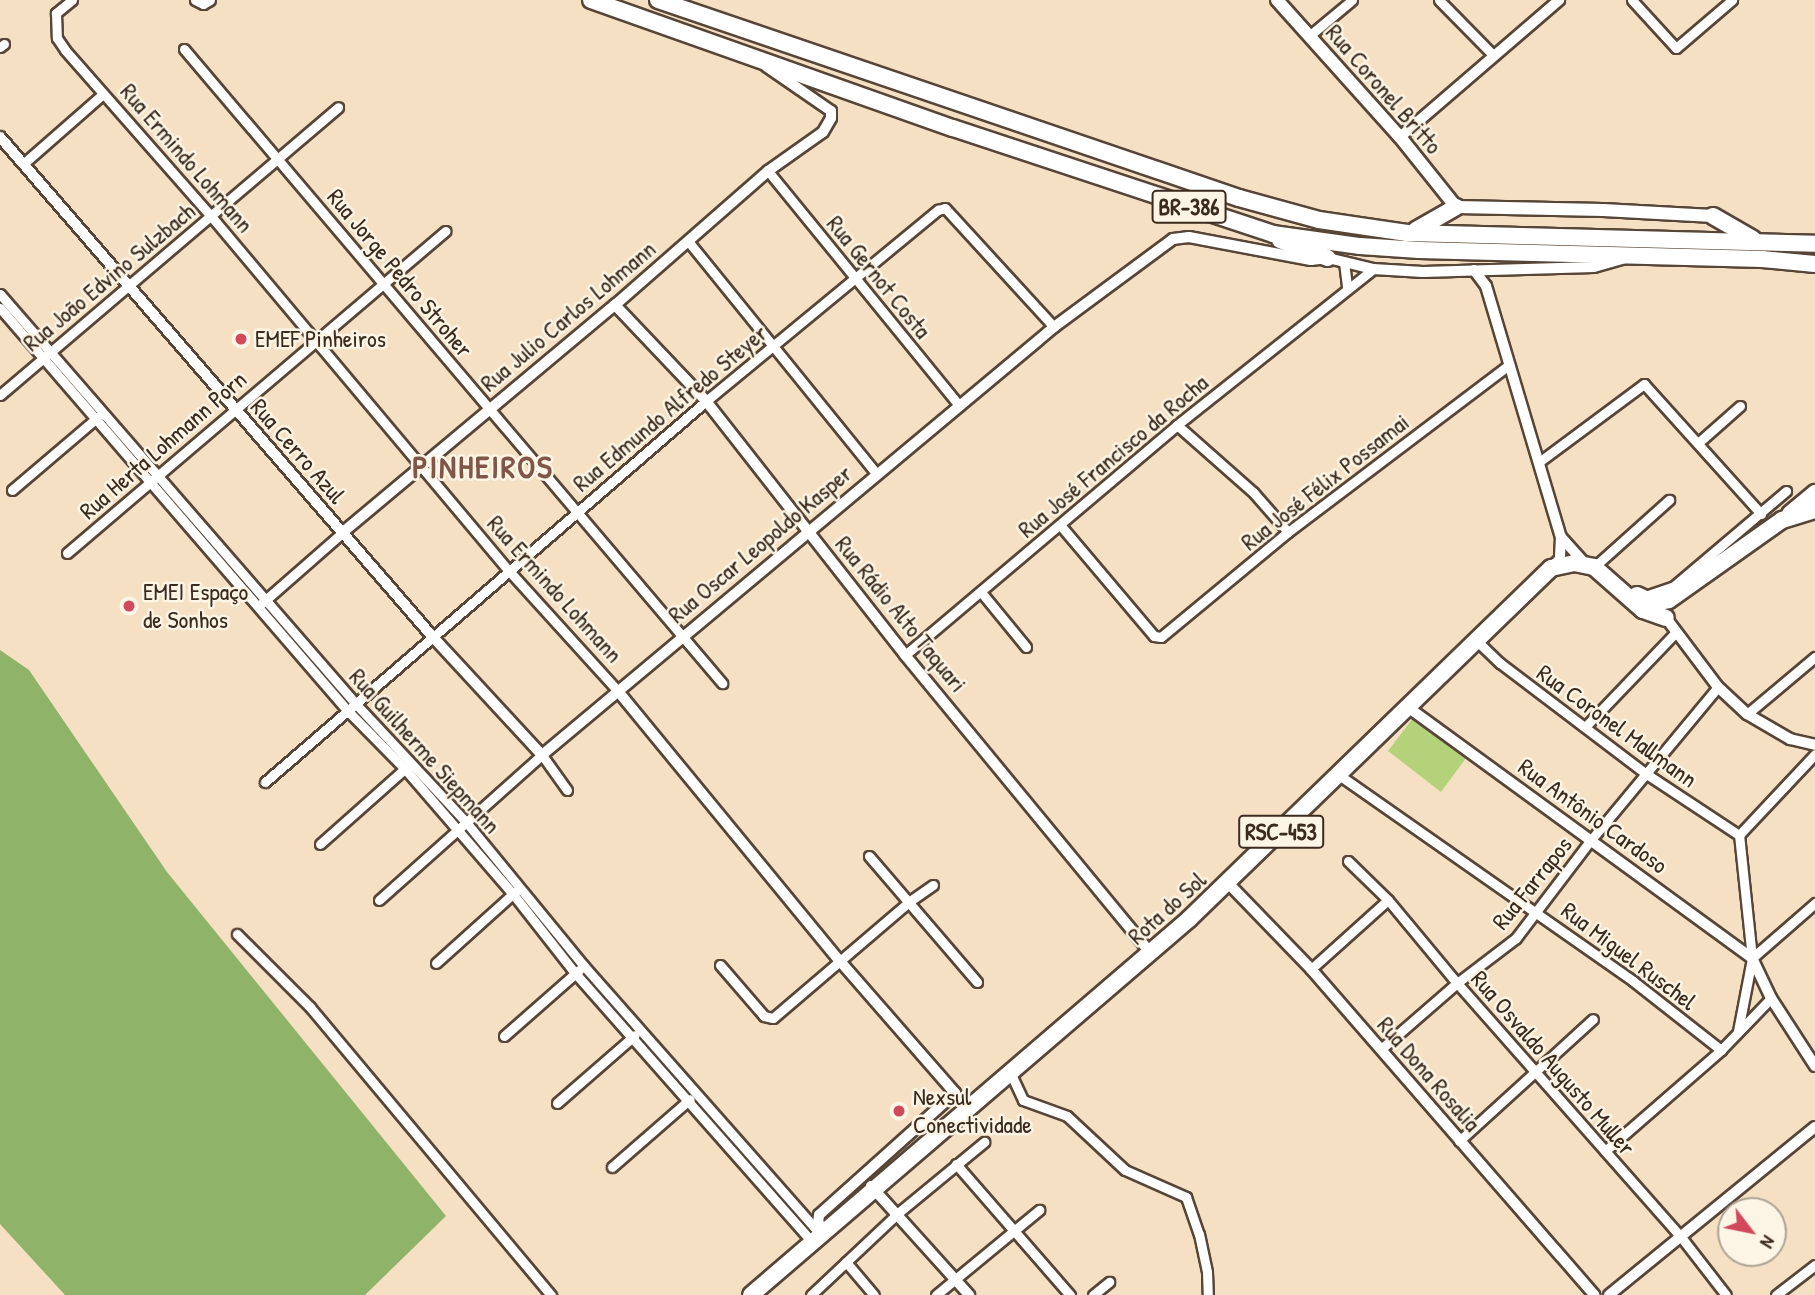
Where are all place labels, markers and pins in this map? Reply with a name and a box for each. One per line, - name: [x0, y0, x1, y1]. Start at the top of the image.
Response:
- place label: EMEF Pinheiros: [255, 325, 386, 353]
- marker: EMEF Pinheiros: [233, 331, 249, 347]
- place label: EMEI Espaço de Sonhos: [143, 578, 248, 634]
- marker: EMEI Espaço de Sonhos: [121, 598, 137, 614]
- place label: Nexsul Conectividade: [913, 1083, 1032, 1139]
- marker: Nexsul Conectividade: [891, 1103, 907, 1119]

